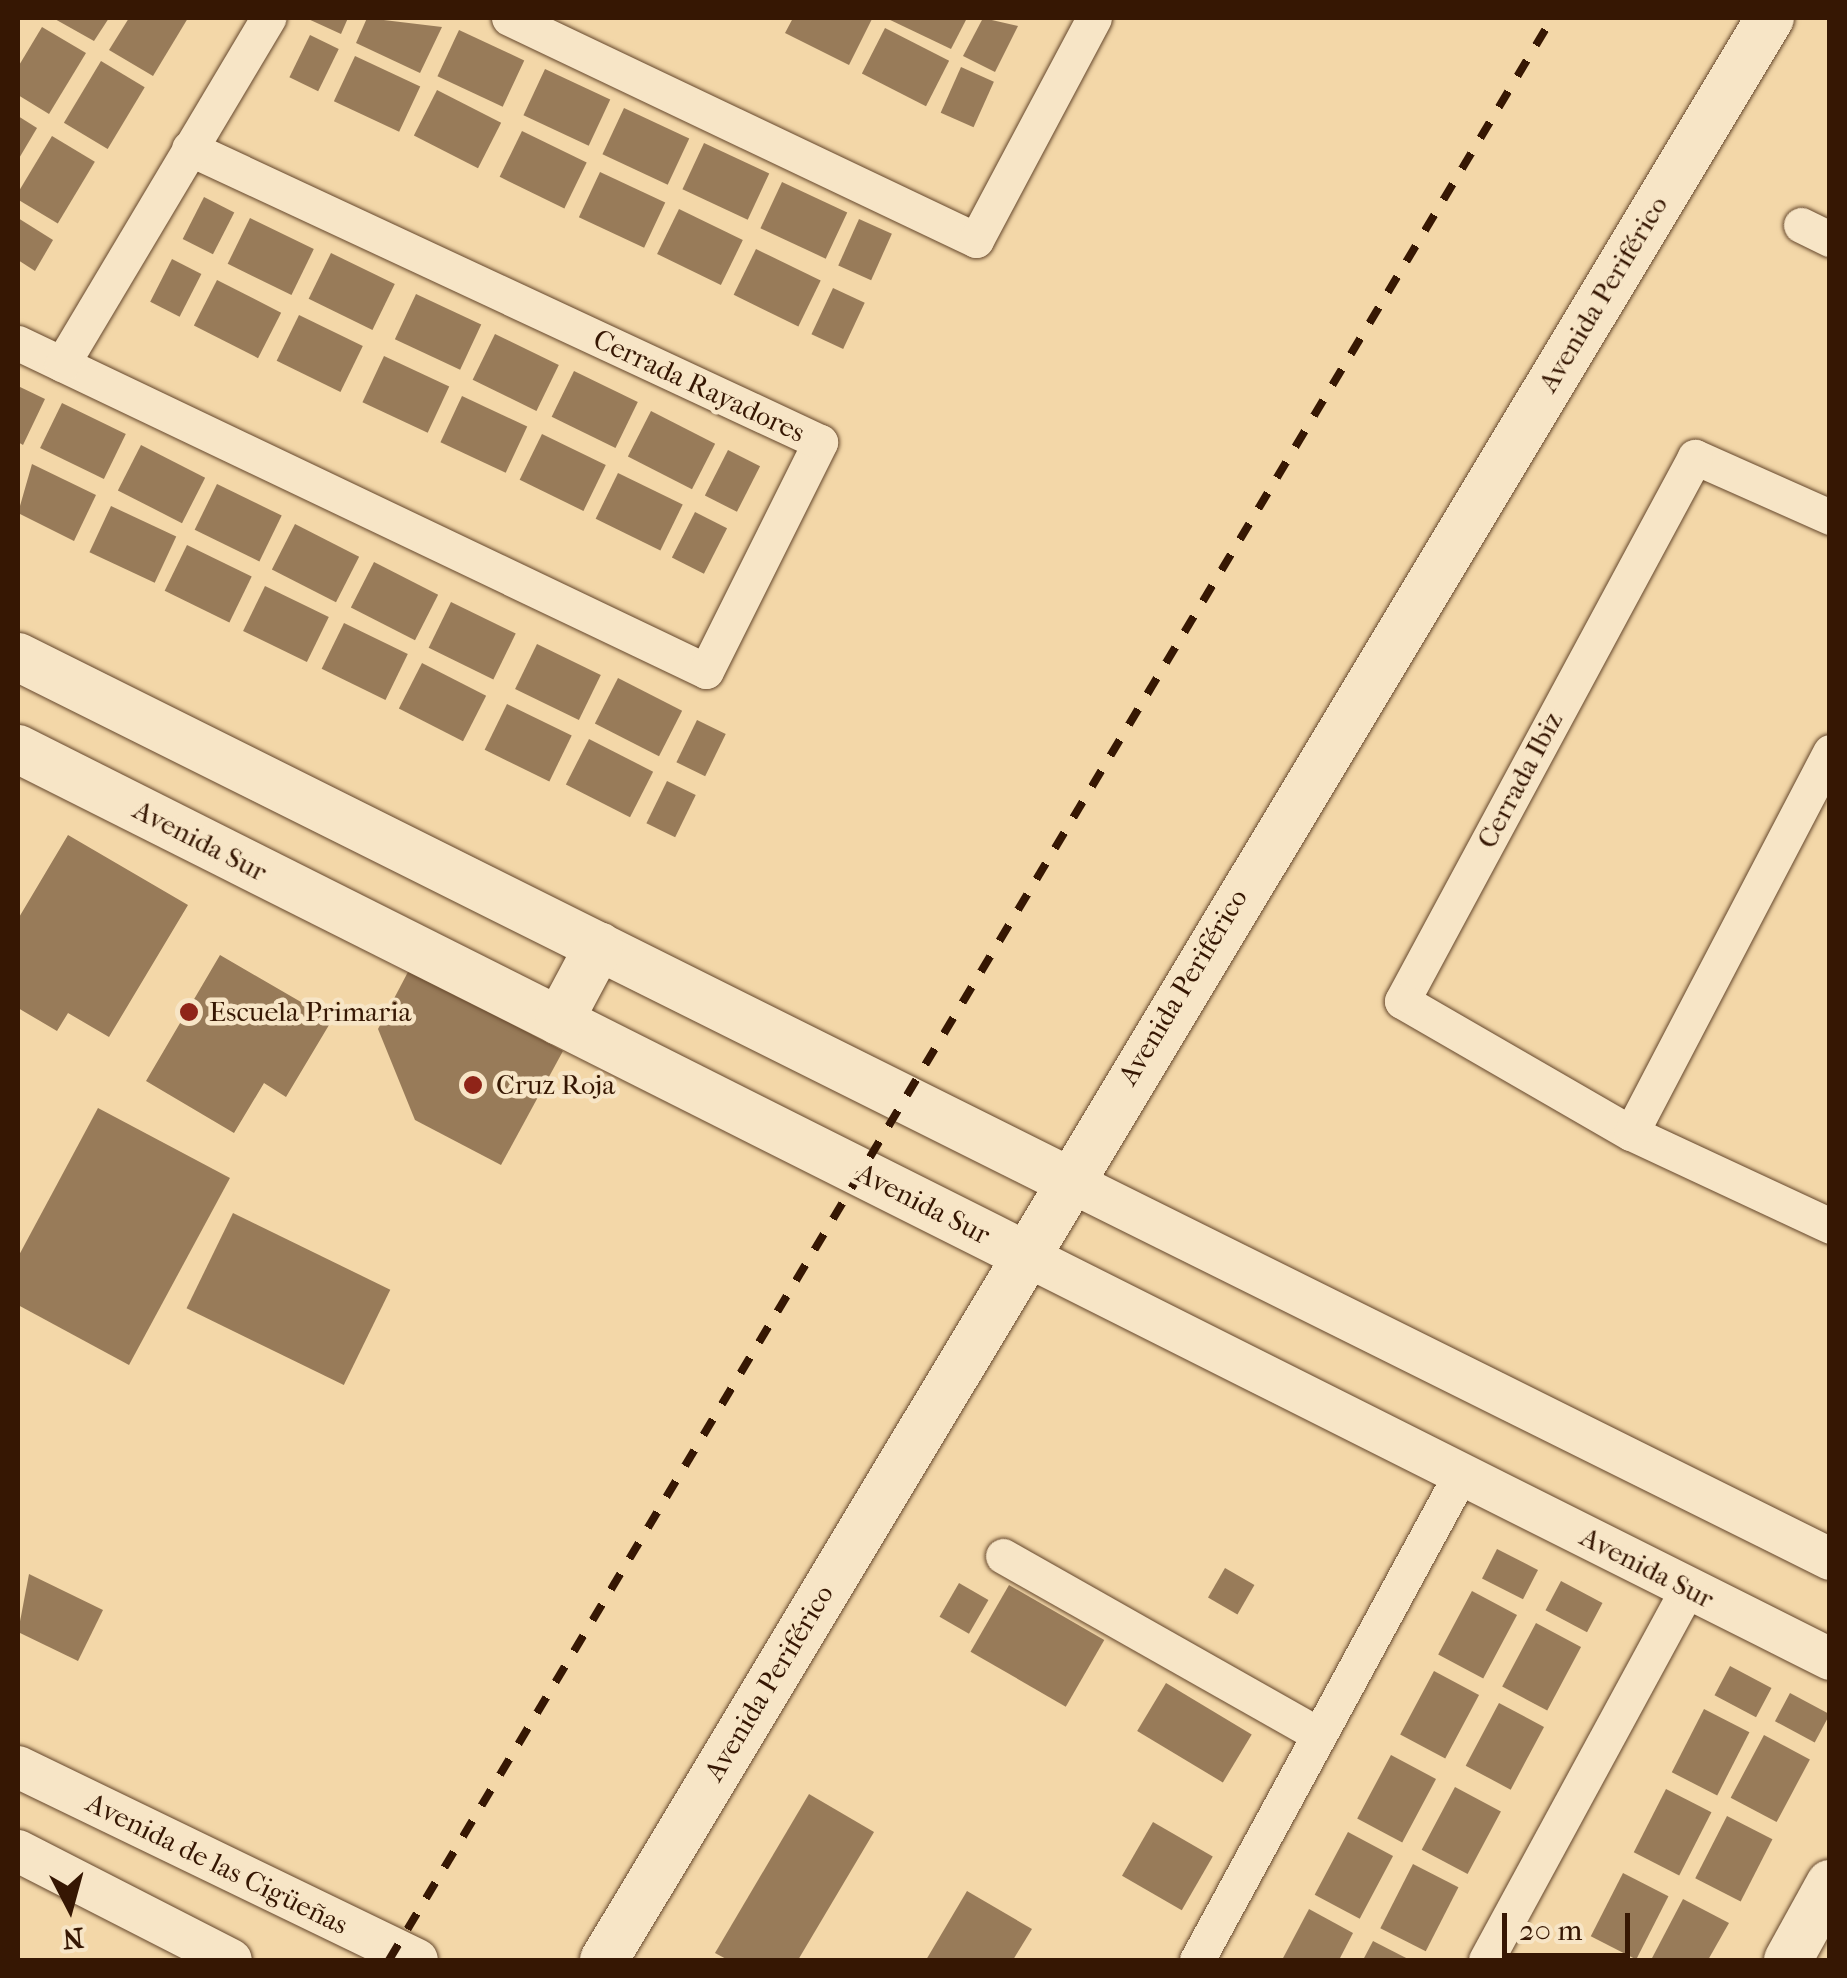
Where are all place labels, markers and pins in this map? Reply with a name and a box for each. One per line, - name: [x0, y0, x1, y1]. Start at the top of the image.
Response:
- place label: Escuela Primaria: [209, 995, 411, 1029]
- marker: Escuela Primaria: [178, 1001, 200, 1023]
- place label: Cruz Roja: [496, 1068, 615, 1102]
- marker: Cruz Roja: [460, 1072, 486, 1098]

